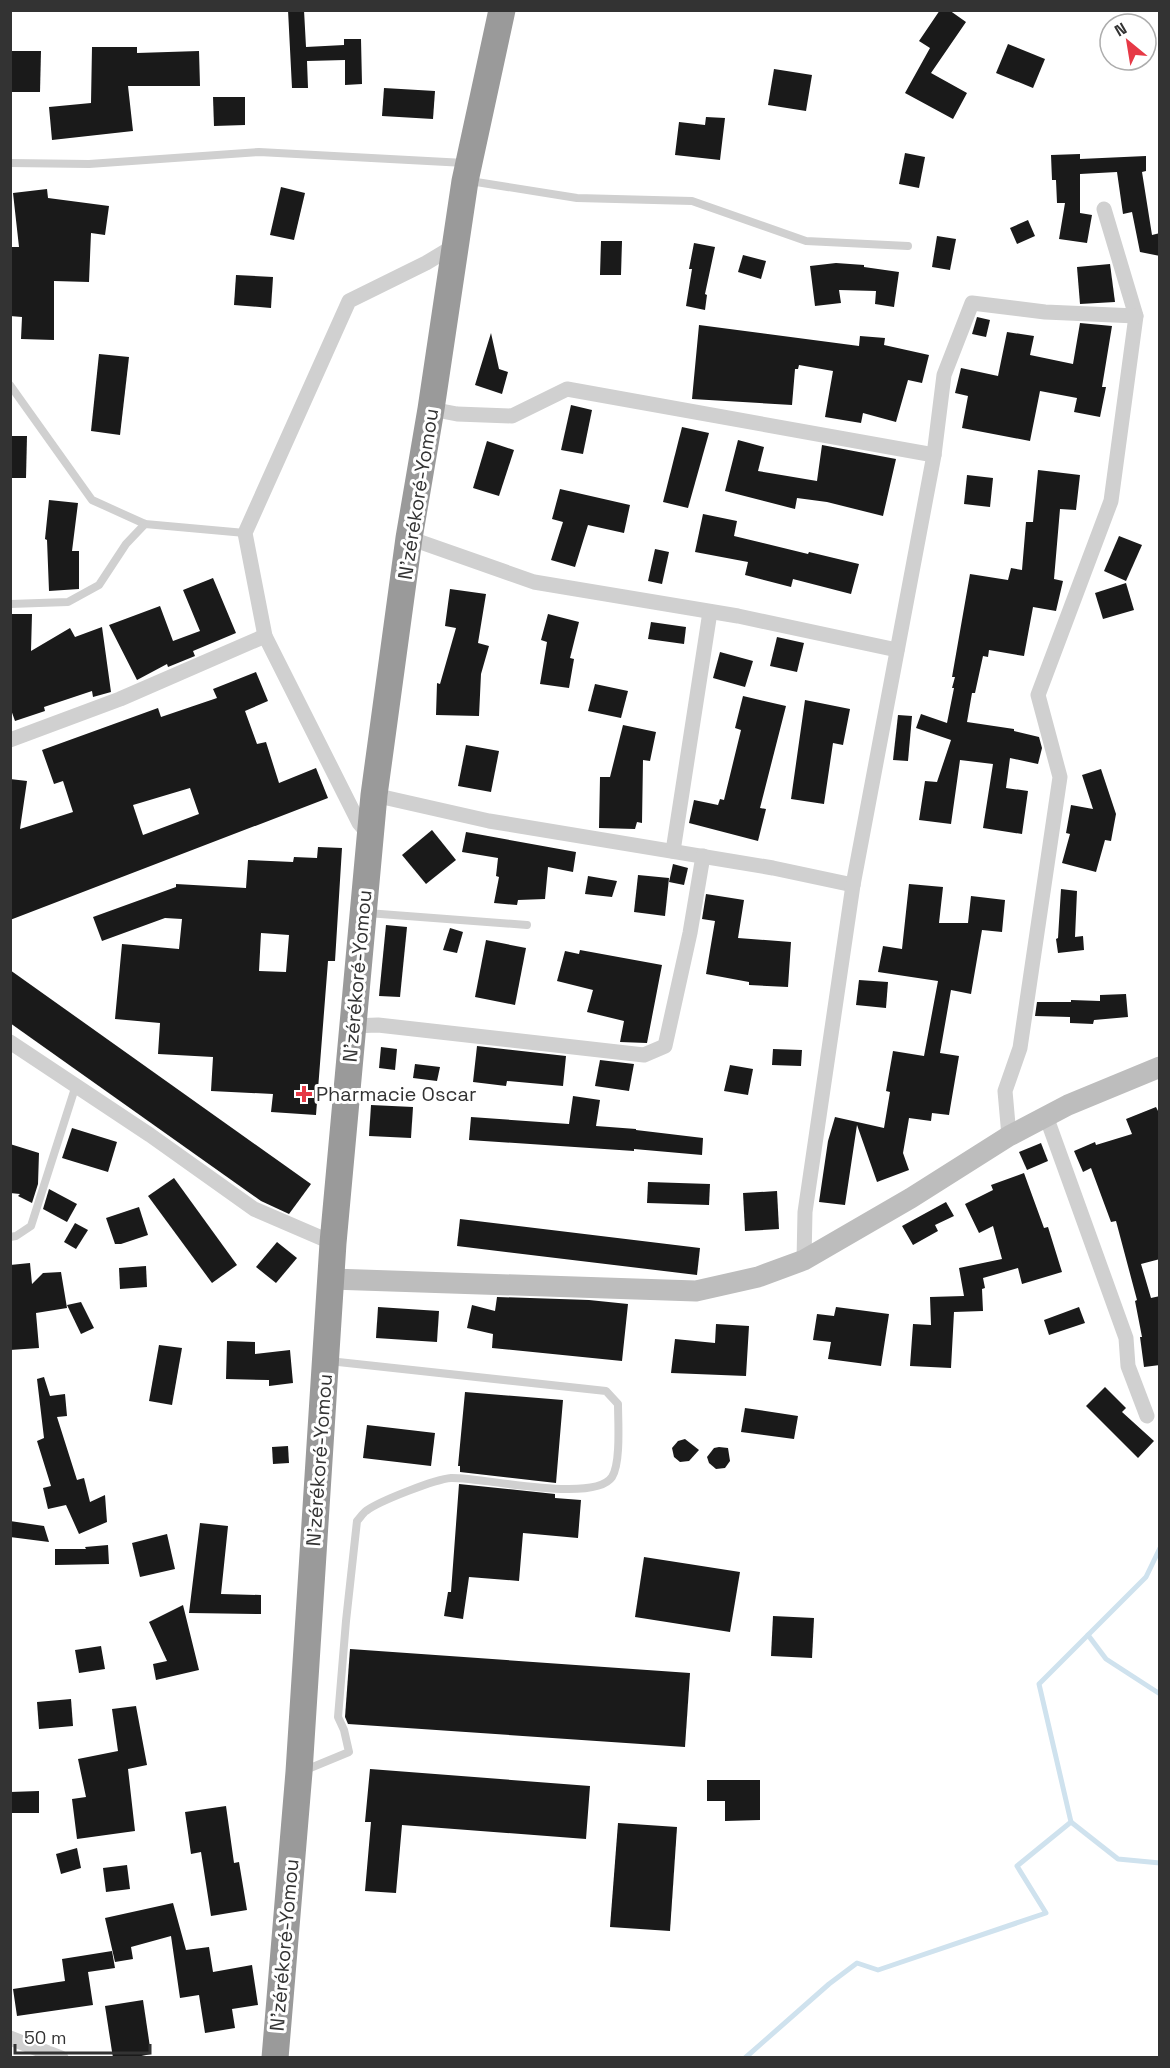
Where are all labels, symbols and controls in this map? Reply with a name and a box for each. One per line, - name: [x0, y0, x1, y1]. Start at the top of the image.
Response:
- north arrow: [1098, 12, 1158, 72]
- text: N: [1111, 18, 1131, 41]
- street label: N'zérékoré-Yomou: [392, 407, 444, 581]
- street label: N'zérékoré-Yomou: [337, 889, 377, 1063]
- place label: Pharmacie Oscar: [316, 1081, 477, 1107]
- marker: Pharmacie Oscar: [297, 1087, 311, 1101]
- street label: N'zérékoré-Yomou: [300, 1373, 338, 1547]
- street label: N'zérékoré-Yomou: [264, 1858, 304, 2032]
- scale bar: [15, 2017, 150, 2055]
- text: 50 m: [24, 2026, 66, 2049]

